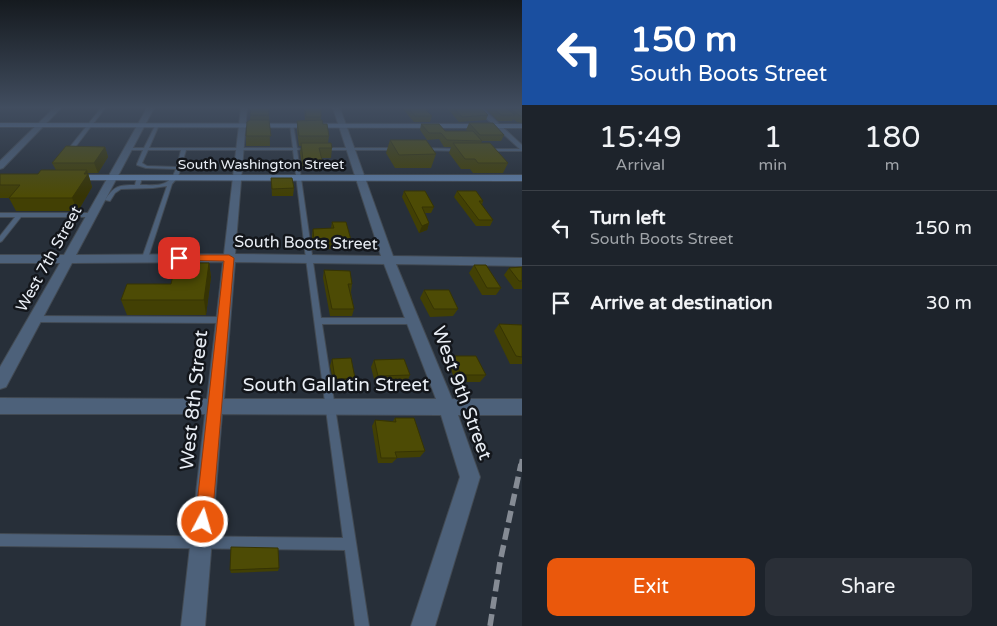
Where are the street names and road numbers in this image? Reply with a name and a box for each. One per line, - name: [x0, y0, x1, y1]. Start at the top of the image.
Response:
- street label: South Washington Street: [178, 156, 345, 173]
- street label: West 7th Street: [12, 202, 86, 316]
- street label: South Boots Street: [234, 232, 378, 254]
- street label: West 9th Street: [428, 323, 496, 463]
- street label: West 8th Street: [176, 329, 212, 471]
- street label: South Gallatin Street: [243, 374, 429, 396]

